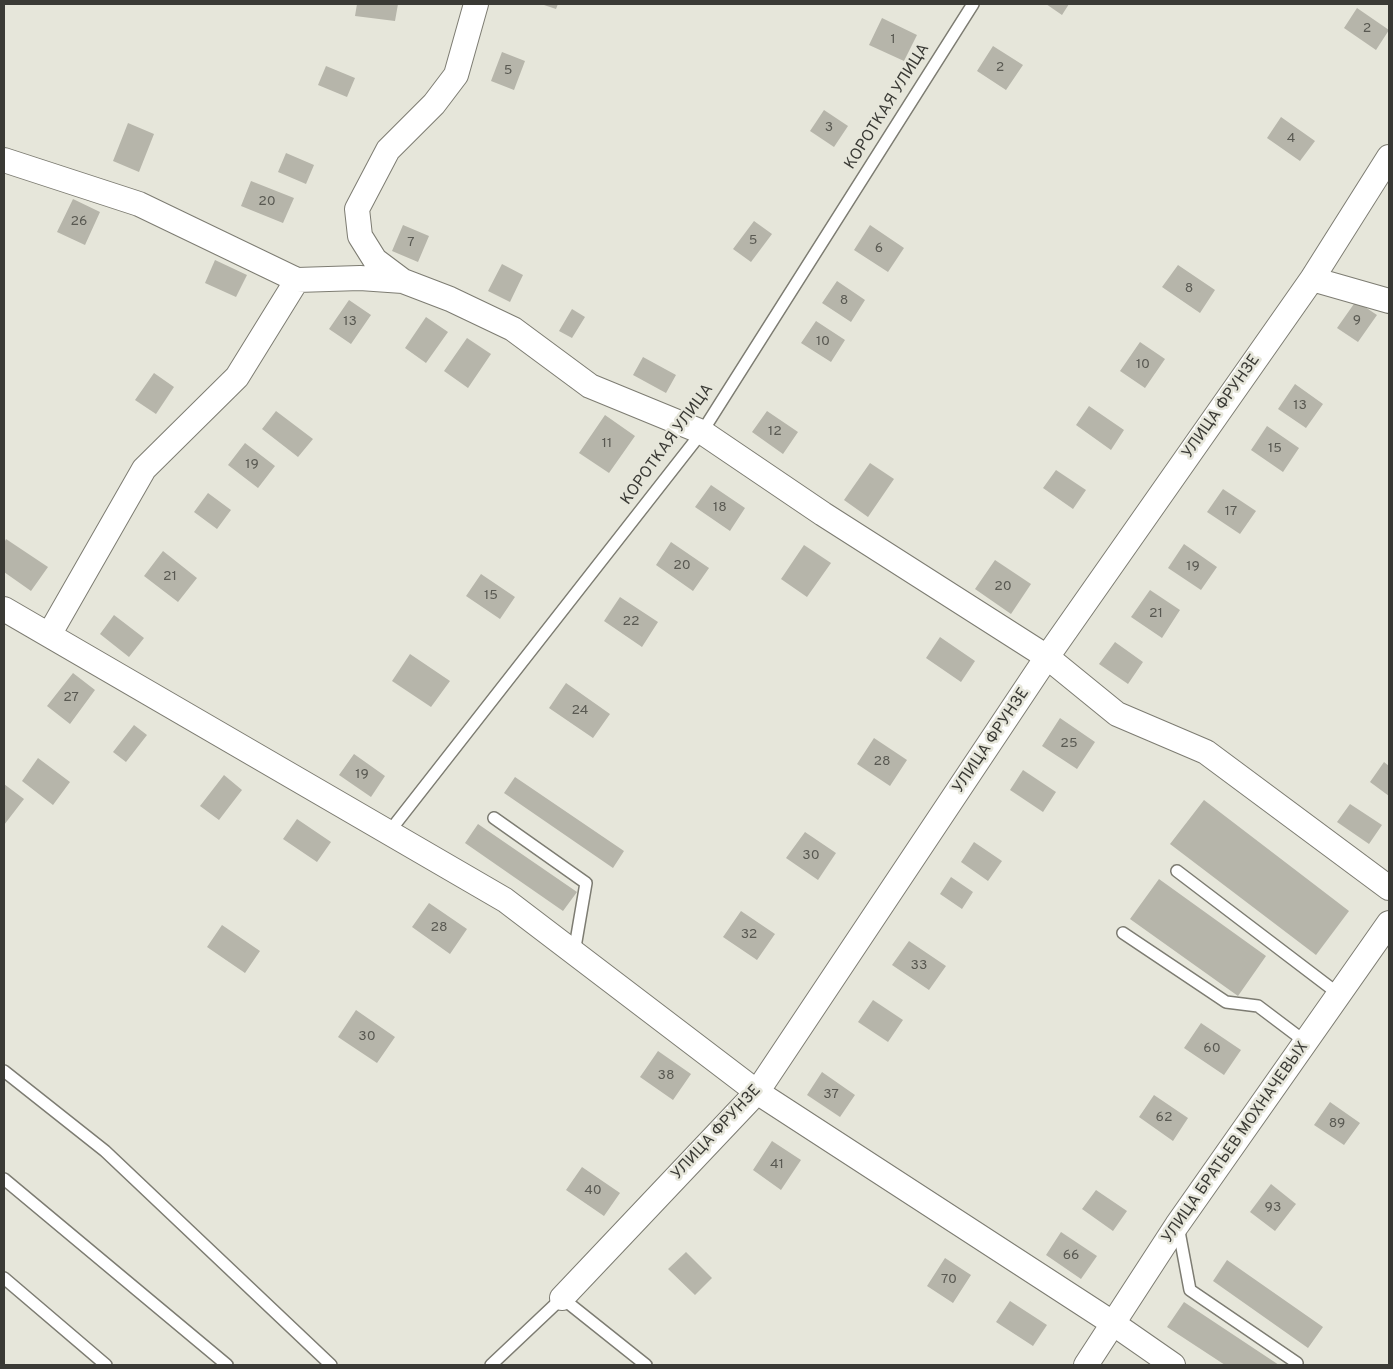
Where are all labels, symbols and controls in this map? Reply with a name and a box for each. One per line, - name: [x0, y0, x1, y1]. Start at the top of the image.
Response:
- house number: 2: [1363, 21, 1371, 37]
- house number: 1: [890, 32, 896, 48]
- street label: КОРОТКАЯ УЛИЦА: [841, 41, 935, 173]
- house number: 2: [996, 60, 1004, 76]
- house number: 5: [504, 63, 512, 79]
- house number: 3: [825, 120, 833, 136]
- house number: 4: [1287, 131, 1295, 147]
- house number: 20: [258, 194, 276, 210]
- house number: 26: [71, 214, 87, 230]
- house number: 5: [749, 233, 757, 249]
- house number: 7: [407, 235, 415, 251]
- house number: 6: [875, 241, 883, 257]
- house number: 8: [1185, 281, 1193, 297]
- house number: 8: [840, 293, 848, 309]
- house number: 9: [1353, 313, 1361, 329]
- house number: 13: [343, 314, 357, 330]
- house number: 10: [816, 334, 830, 350]
- street label: УЛИЦА ФРУНЗЕ: [1179, 351, 1265, 463]
- house number: 10: [1136, 357, 1150, 373]
- street label: КОРОТКАЯ УЛИЦА: [618, 381, 718, 509]
- house number: 13: [1293, 398, 1307, 414]
- house number: 12: [768, 424, 782, 440]
- house number: 11: [602, 436, 612, 452]
- house number: 15: [1268, 441, 1282, 457]
- house number: 19: [245, 457, 259, 473]
- house number: 18: [713, 500, 727, 516]
- house number: 17: [1225, 504, 1237, 520]
- house number: 20: [673, 558, 691, 574]
- house number: 19: [1186, 559, 1200, 575]
- house number: 21: [163, 569, 177, 585]
- house number: 20: [994, 579, 1012, 595]
- house number: 15: [484, 588, 498, 604]
- house number: 21: [1149, 606, 1163, 622]
- house number: 22: [622, 614, 640, 630]
- street label: УЛИЦА ФРУНЗЕ: [950, 685, 1034, 797]
- house number: 27: [63, 690, 79, 706]
- house number: 24: [571, 703, 589, 719]
- house number: 25: [1060, 736, 1078, 752]
- house number: 28: [873, 754, 891, 770]
- house number: 19: [355, 767, 369, 783]
- house number: 30: [802, 848, 820, 864]
- house number: 28: [430, 920, 448, 936]
- house number: 32: [741, 927, 757, 943]
- house number: 33: [911, 958, 927, 974]
- house number: 30: [358, 1029, 376, 1045]
- street label: УЛИЦА БРАТЬЕВ МОХНАЧЕВЫХ: [1159, 1038, 1313, 1248]
- house number: 60: [1203, 1041, 1221, 1057]
- house number: 38: [658, 1068, 674, 1084]
- street label: УЛИЦА ФРУНЗЕ: [668, 1082, 766, 1184]
- house number: 37: [823, 1087, 839, 1103]
- house number: 62: [1156, 1110, 1172, 1126]
- house number: 89: [1329, 1116, 1345, 1132]
- house number: 41: [770, 1157, 784, 1173]
- house number: 40: [584, 1183, 602, 1199]
- house number: 93: [1265, 1200, 1281, 1216]
- house number: 66: [1063, 1248, 1079, 1264]
- house number: 70: [941, 1272, 957, 1288]

